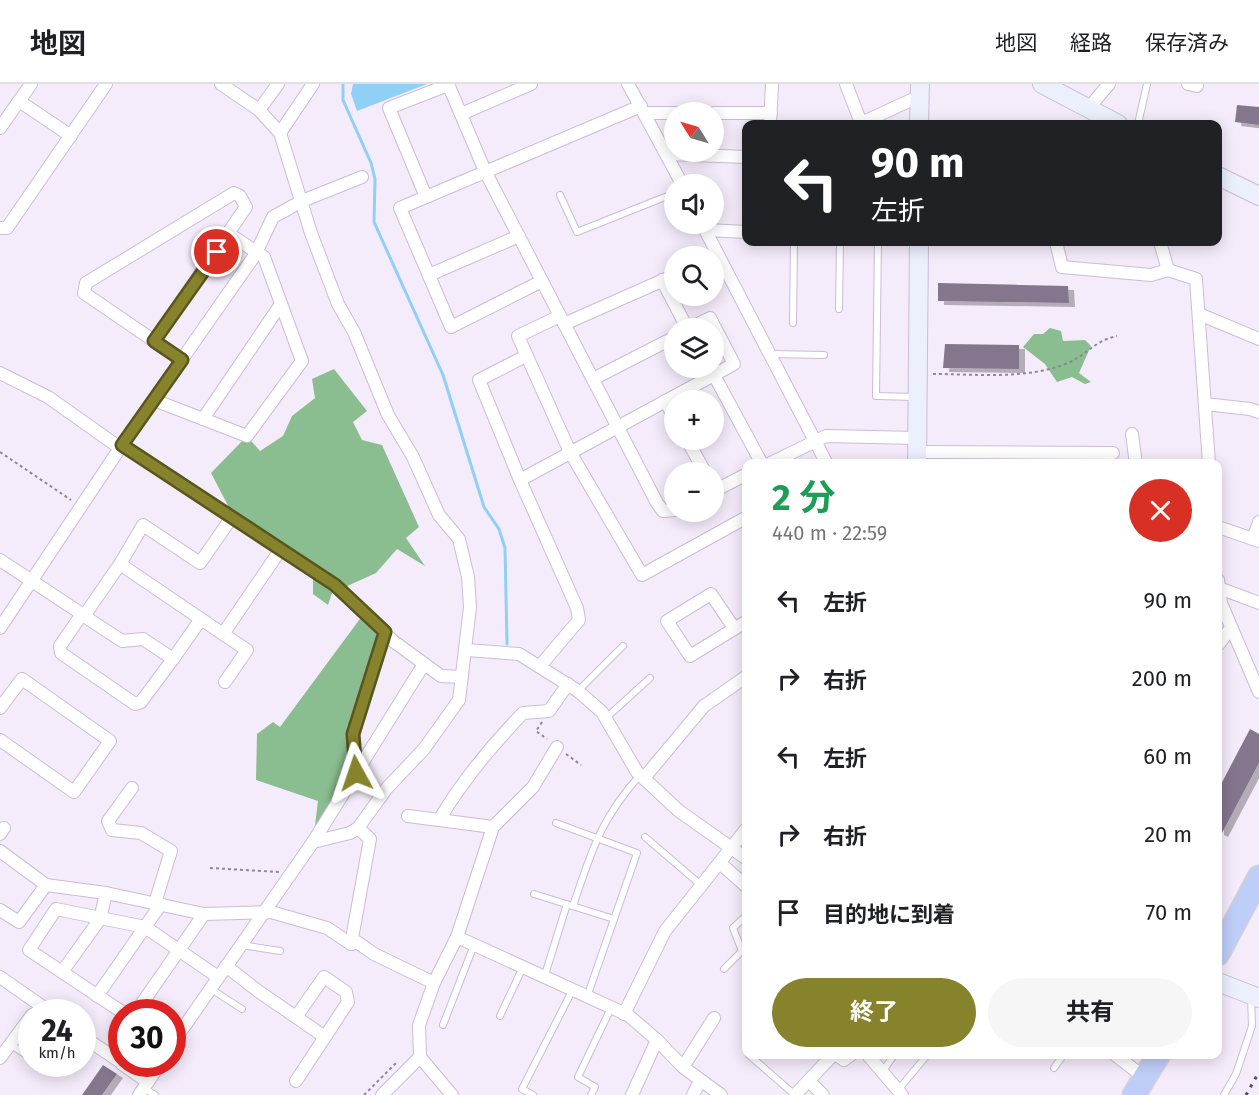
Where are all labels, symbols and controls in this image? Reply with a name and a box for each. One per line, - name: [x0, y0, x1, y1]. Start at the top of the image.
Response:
- text: 地図: [30, 27, 86, 60]
- text: 地図: [995, 30, 1037, 56]
- text: 経路: [1070, 30, 1112, 56]
- text: 保存済み: [1145, 30, 1229, 56]
- north arrow: [664, 102, 724, 162]
- map controls: [664, 102, 724, 522]
- text: 90 m: [871, 138, 965, 188]
- icon: left: [772, 144, 850, 222]
- button: sound: [664, 174, 724, 234]
- text: 左折: [871, 195, 925, 227]
- pin: [191, 226, 242, 277]
- icon: arrive: [200, 235, 233, 268]
- button: search: [664, 246, 724, 306]
- button: layers: [664, 318, 724, 378]
- button: +: [664, 390, 724, 450]
- button: −: [664, 462, 724, 522]
- text: 2 分: [772, 476, 835, 520]
- button: close: [1129, 479, 1192, 542]
- text: 440 m · 22:59: [772, 521, 887, 545]
- icon: left: [772, 584, 805, 617]
- text: 90 m: [1143, 587, 1192, 614]
- text: 左折: [823, 589, 867, 616]
- icon: right: [772, 662, 805, 695]
- text: 200 m: [1132, 665, 1192, 692]
- text: 右折: [823, 667, 867, 694]
- icon: left: [772, 740, 805, 773]
- position arrow: [324, 741, 388, 805]
- text: 60 m: [1143, 743, 1192, 770]
- text: 左折: [823, 745, 867, 772]
- icon: right: [772, 818, 805, 851]
- text: 20 m: [1144, 821, 1192, 848]
- text: 右折: [823, 823, 867, 850]
- icon: arrive: [772, 896, 805, 929]
- text: 70 m: [1146, 899, 1192, 926]
- text: 目的地に到着: [823, 901, 955, 928]
- button: 終了: [772, 978, 976, 1047]
- button: 共有: [988, 978, 1192, 1047]
- speed limit sign: 30: [108, 999, 186, 1077]
- text: 24: [41, 1013, 73, 1049]
- text: km/h: [38, 1044, 76, 1062]

